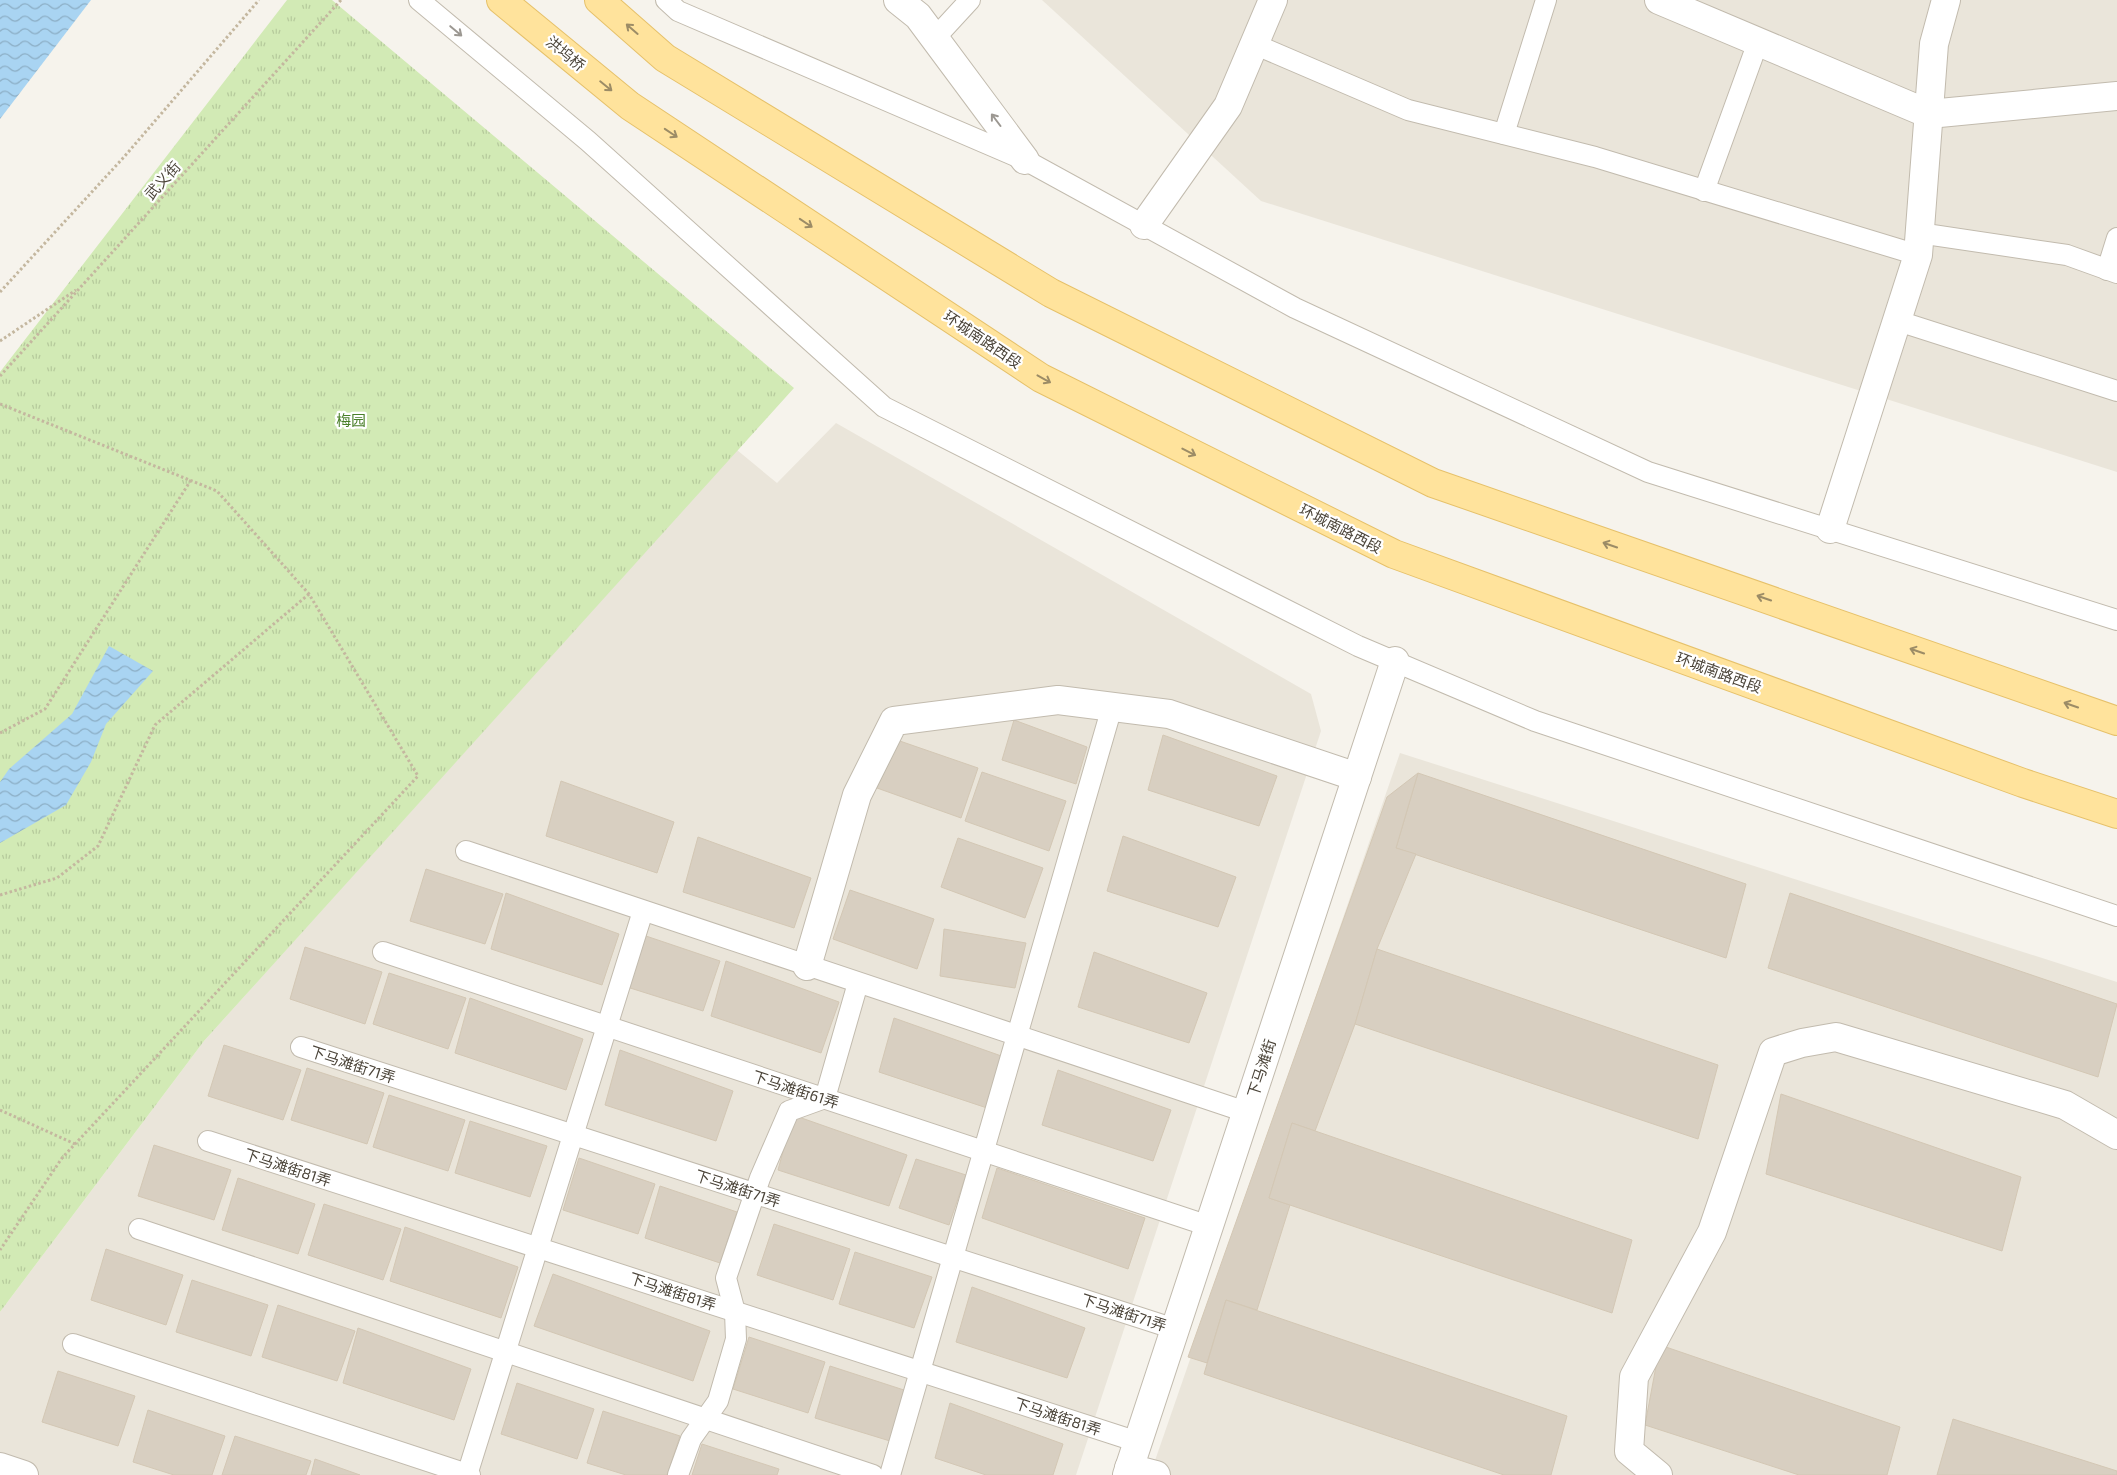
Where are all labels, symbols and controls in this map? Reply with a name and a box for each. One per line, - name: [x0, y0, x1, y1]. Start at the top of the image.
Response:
- one-way arrow: [626, 24, 639, 35]
- one-way arrow: [450, 26, 463, 37]
- street label: 洪坞桥: [543, 32, 589, 74]
- one-way arrow: [600, 81, 613, 92]
- one-way arrow: [991, 113, 1001, 127]
- one-way arrow: [663, 128, 677, 138]
- street label: 武义街: [140, 157, 184, 203]
- one-way arrow: [799, 218, 813, 228]
- street label: 环城南路西段: [941, 306, 1025, 372]
- one-way arrow: [1037, 375, 1051, 385]
- park label: 梅园: [336, 411, 366, 429]
- one-way arrow: [1182, 447, 1197, 457]
- street label: 环城南路西段: [1297, 500, 1385, 556]
- one-way arrow: [1603, 540, 1619, 549]
- one-way arrow: [1757, 593, 1772, 602]
- one-way arrow: [1910, 646, 1926, 656]
- street label: 环城南路西段: [1674, 648, 1764, 696]
- one-way arrow: [2064, 700, 2079, 709]
- street label: 下马滩街: [1243, 1037, 1279, 1099]
- street label: 下马滩街71弄: [308, 1042, 398, 1086]
- street label: 下马滩街61弄: [751, 1067, 841, 1111]
- street label: 下马滩街81弄: [242, 1145, 334, 1189]
- street label: 下马滩街71弄: [693, 1166, 783, 1210]
- street label: 下马滩街81弄: [627, 1269, 719, 1313]
- street label: 下马滩街71弄: [1079, 1290, 1169, 1334]
- street label: 下马滩街81弄: [1012, 1394, 1104, 1438]

